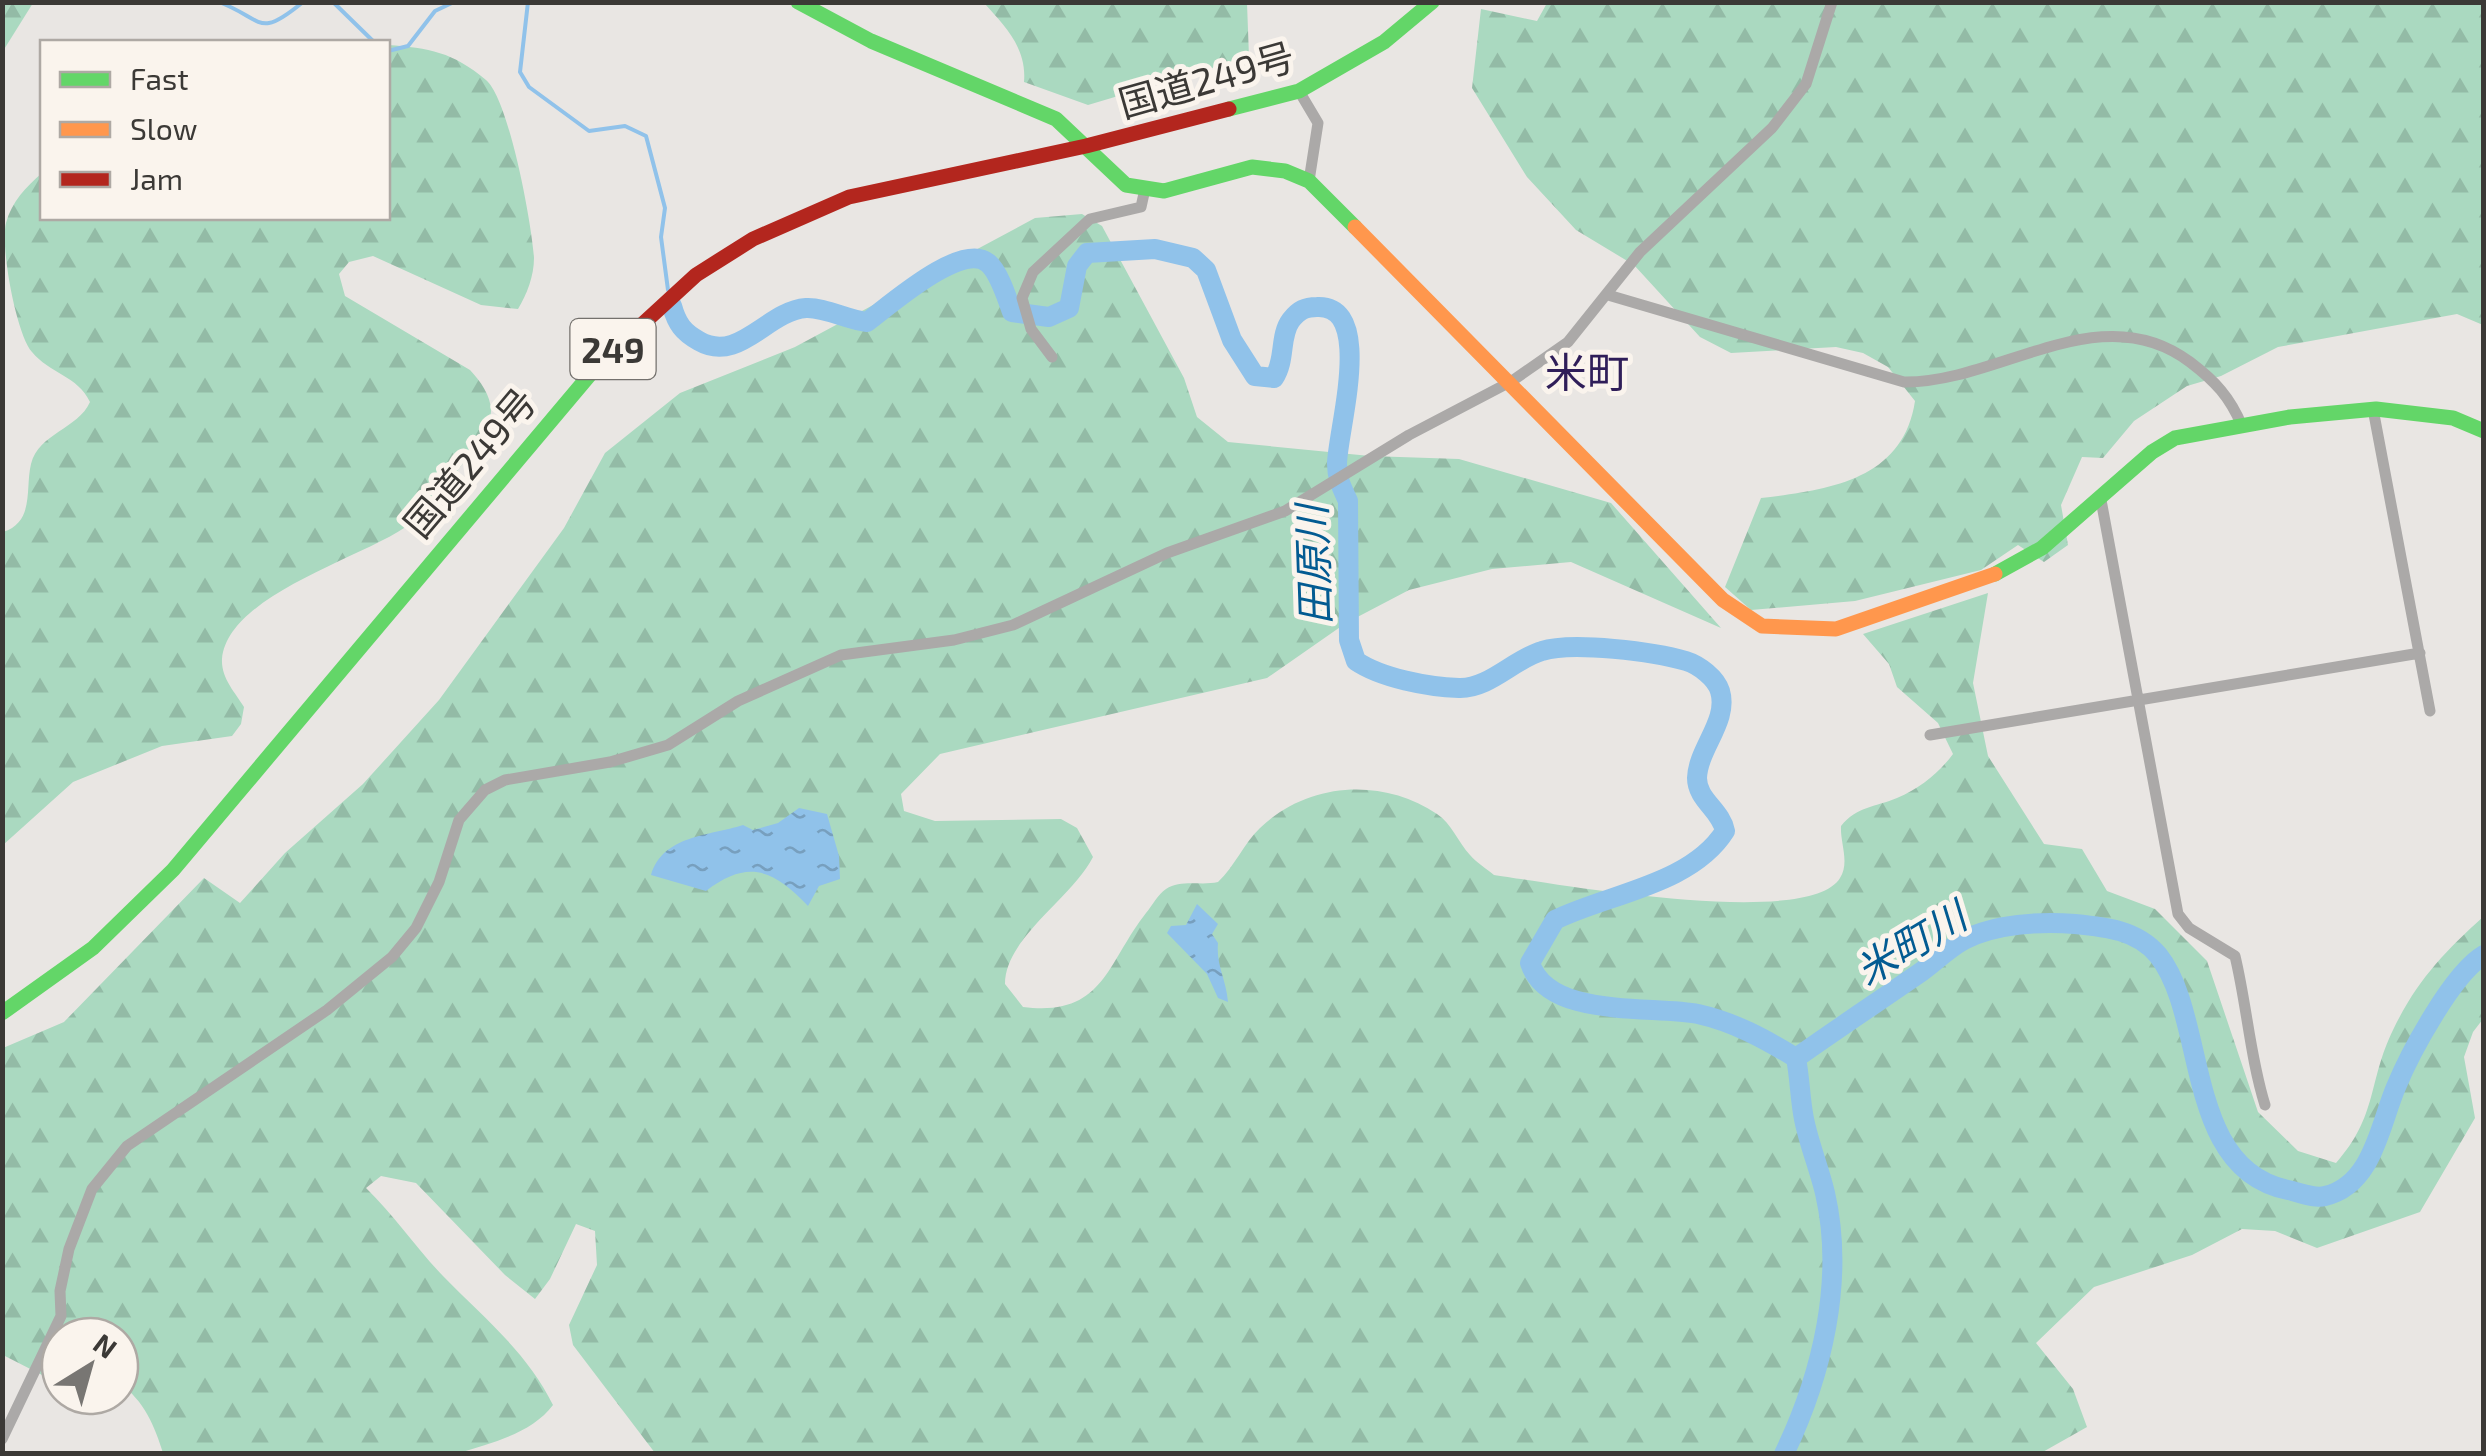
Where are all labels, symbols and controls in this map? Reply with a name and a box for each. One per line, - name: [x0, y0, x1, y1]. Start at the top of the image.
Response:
- street label: 国道249号: [1113, 32, 1299, 126]
- legend: [40, 40, 390, 220]
- text: Fast: [130, 60, 189, 96]
- text: Slow: [130, 110, 197, 146]
- text: Jam: [130, 160, 183, 196]
- road number: 249: [570, 319, 656, 379]
- district label: 米町: [1545, 346, 1629, 396]
- street label: 国道249号: [393, 378, 545, 546]
- water label: 田原川: [1286, 500, 1338, 626]
- water label: 米町川: [1846, 888, 1977, 993]
- north arrow: [40, 1316, 140, 1416]
- text: N: [87, 1326, 124, 1365]

